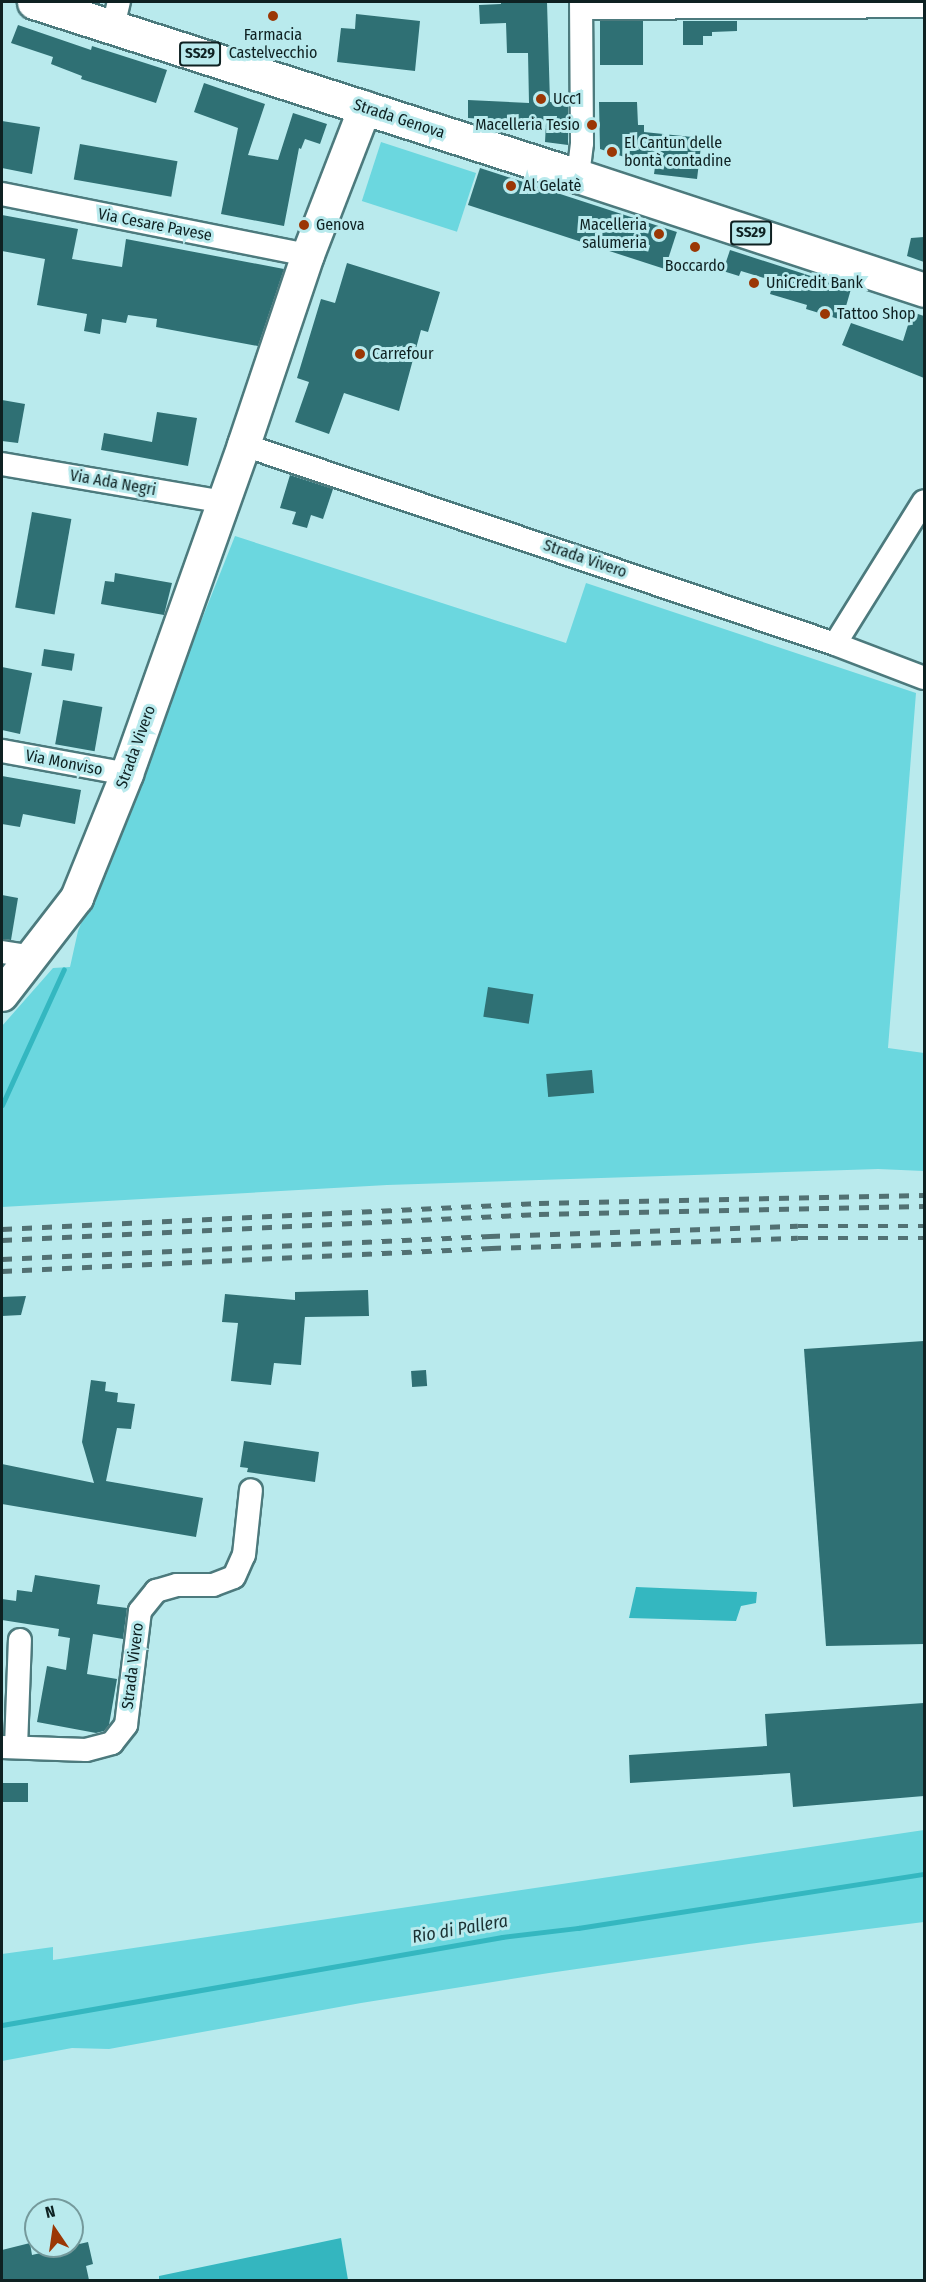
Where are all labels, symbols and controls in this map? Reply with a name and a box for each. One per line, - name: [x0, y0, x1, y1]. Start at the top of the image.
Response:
- marker: Farmacia Castelvecchio: [266, 9, 280, 23]
- place label: Farmacia Castelvecchio: [229, 25, 317, 63]
- road number: SS29: [179, 42, 221, 66]
- place label: Ucc1: [553, 89, 582, 109]
- marker: Ucc1: [534, 92, 548, 106]
- street label: Strada Genova: [351, 95, 447, 143]
- place label: Macelleria Tesio: [475, 115, 580, 135]
- marker: Macelleria Tesio: [585, 118, 599, 132]
- place label: El Cantun delle bontà contadine: [624, 133, 731, 171]
- marker: El Cantun delle bontà contadine: [605, 145, 619, 159]
- place label: Al Gelatè: [523, 176, 581, 196]
- marker: Al Gelatè: [504, 179, 518, 193]
- street label: Via Cesare Pavese: [96, 205, 214, 245]
- place label: Genova: [316, 215, 365, 235]
- place label: Macelleria salumeria: [580, 215, 647, 253]
- marker: Genova: [297, 218, 311, 232]
- road number: SS29: [730, 221, 772, 245]
- marker: Macelleria salumeria: [652, 227, 666, 241]
- marker: Boccardo: [688, 240, 702, 254]
- place label: Boccardo: [665, 256, 725, 276]
- place label: UniCredit Bank: [766, 273, 863, 293]
- marker: UniCredit Bank: [747, 276, 761, 290]
- place label: Tattoo Shop: [837, 304, 916, 324]
- marker: Tattoo Shop: [818, 307, 832, 321]
- place label: Carrefour: [372, 344, 434, 364]
- marker: Carrefour: [353, 347, 367, 361]
- street label: Via Ada Negri: [68, 466, 158, 500]
- street label: Strada Vivero: [541, 536, 629, 582]
- street label: Strada Vivero: [112, 703, 160, 791]
- street label: Via Monviso: [24, 746, 104, 780]
- street label: Strada Vivero: [118, 1622, 148, 1710]
- water label: Rio di Pallera: [410, 1910, 510, 1948]
- north arrow: [24, 2198, 84, 2258]
- text: N: [43, 2202, 57, 2222]

